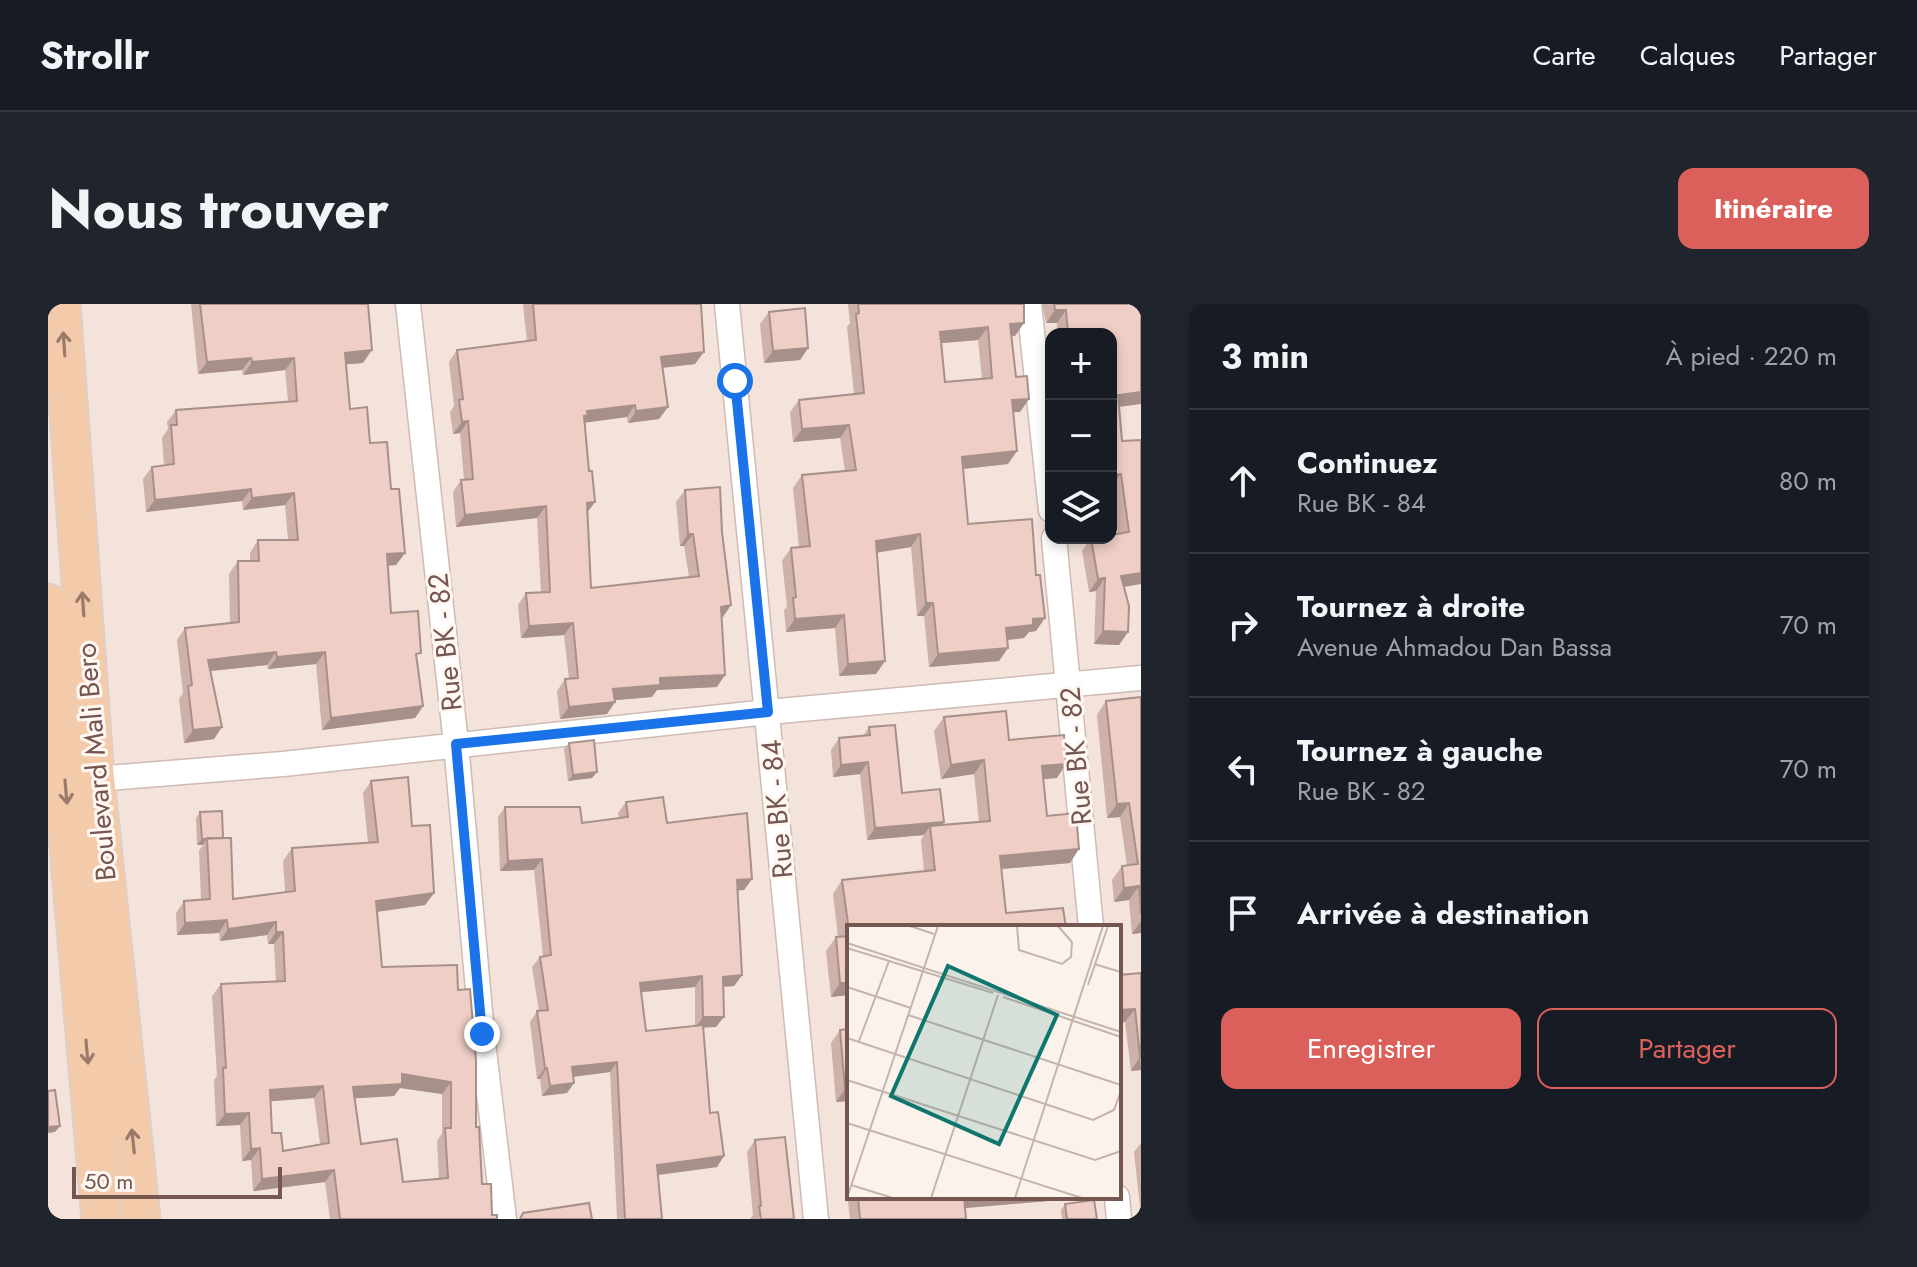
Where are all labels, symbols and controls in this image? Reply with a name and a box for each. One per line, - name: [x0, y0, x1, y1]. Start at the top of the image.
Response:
- text: Strollr: [40, 28, 149, 83]
- text: Carte: [1532, 35, 1596, 76]
- text: Calques: [1640, 35, 1735, 76]
- text: Partager: [1779, 35, 1877, 76]
- text: Nous trouver: [48, 168, 389, 249]
- button: Itinéraire: [1678, 168, 1869, 249]
- map controls: [1045, 328, 1117, 544]
- button: +: [1045, 328, 1117, 400]
- one-way arrow: [56, 332, 71, 358]
- text: 3 min: [1221, 332, 1309, 381]
- text: À pied · 220 m: [1666, 337, 1837, 375]
- route start: [717, 363, 753, 399]
- button: −: [1045, 400, 1117, 472]
- text: Continuez: [1297, 441, 1438, 484]
- icon: ahead: [1221, 459, 1265, 503]
- text: 80 m: [1779, 462, 1837, 500]
- button: layers: [1045, 472, 1117, 544]
- text: Rue BK - 84: [1297, 484, 1426, 522]
- street label: Rue BK - 82: [417, 571, 473, 713]
- text: Tournez à droite: [1297, 585, 1525, 628]
- one-way arrow: [75, 591, 90, 618]
- icon: right: [1221, 603, 1265, 647]
- text: 70 m: [1780, 606, 1837, 644]
- text: Avenue Ahmadou Dan Bassa: [1297, 628, 1612, 666]
- street label: Boulevard Mali Bero: [65, 641, 127, 883]
- street label: Rue BK - 82: [1050, 685, 1102, 827]
- text: Tournez à gauche: [1297, 729, 1543, 772]
- street label: Rue BK - 84: [751, 738, 803, 880]
- icon: left: [1221, 747, 1265, 791]
- text: 70 m: [1780, 750, 1837, 788]
- text: Rue BK - 82: [1297, 772, 1426, 810]
- one-way arrow: [58, 779, 73, 805]
- icon: arrive: [1221, 891, 1265, 935]
- text: Arrivée à destination: [1297, 892, 1589, 935]
- inset map: [847, 925, 1121, 1199]
- button: Enregistrer: [1221, 1008, 1521, 1089]
- button: Partager: [1537, 1008, 1837, 1089]
- route end: [464, 1016, 500, 1052]
- one-way arrow: [80, 1038, 95, 1065]
- one-way arrow: [125, 1129, 140, 1155]
- scale bar: [72, 1163, 282, 1199]
- text: 50 m: [84, 1165, 133, 1197]

